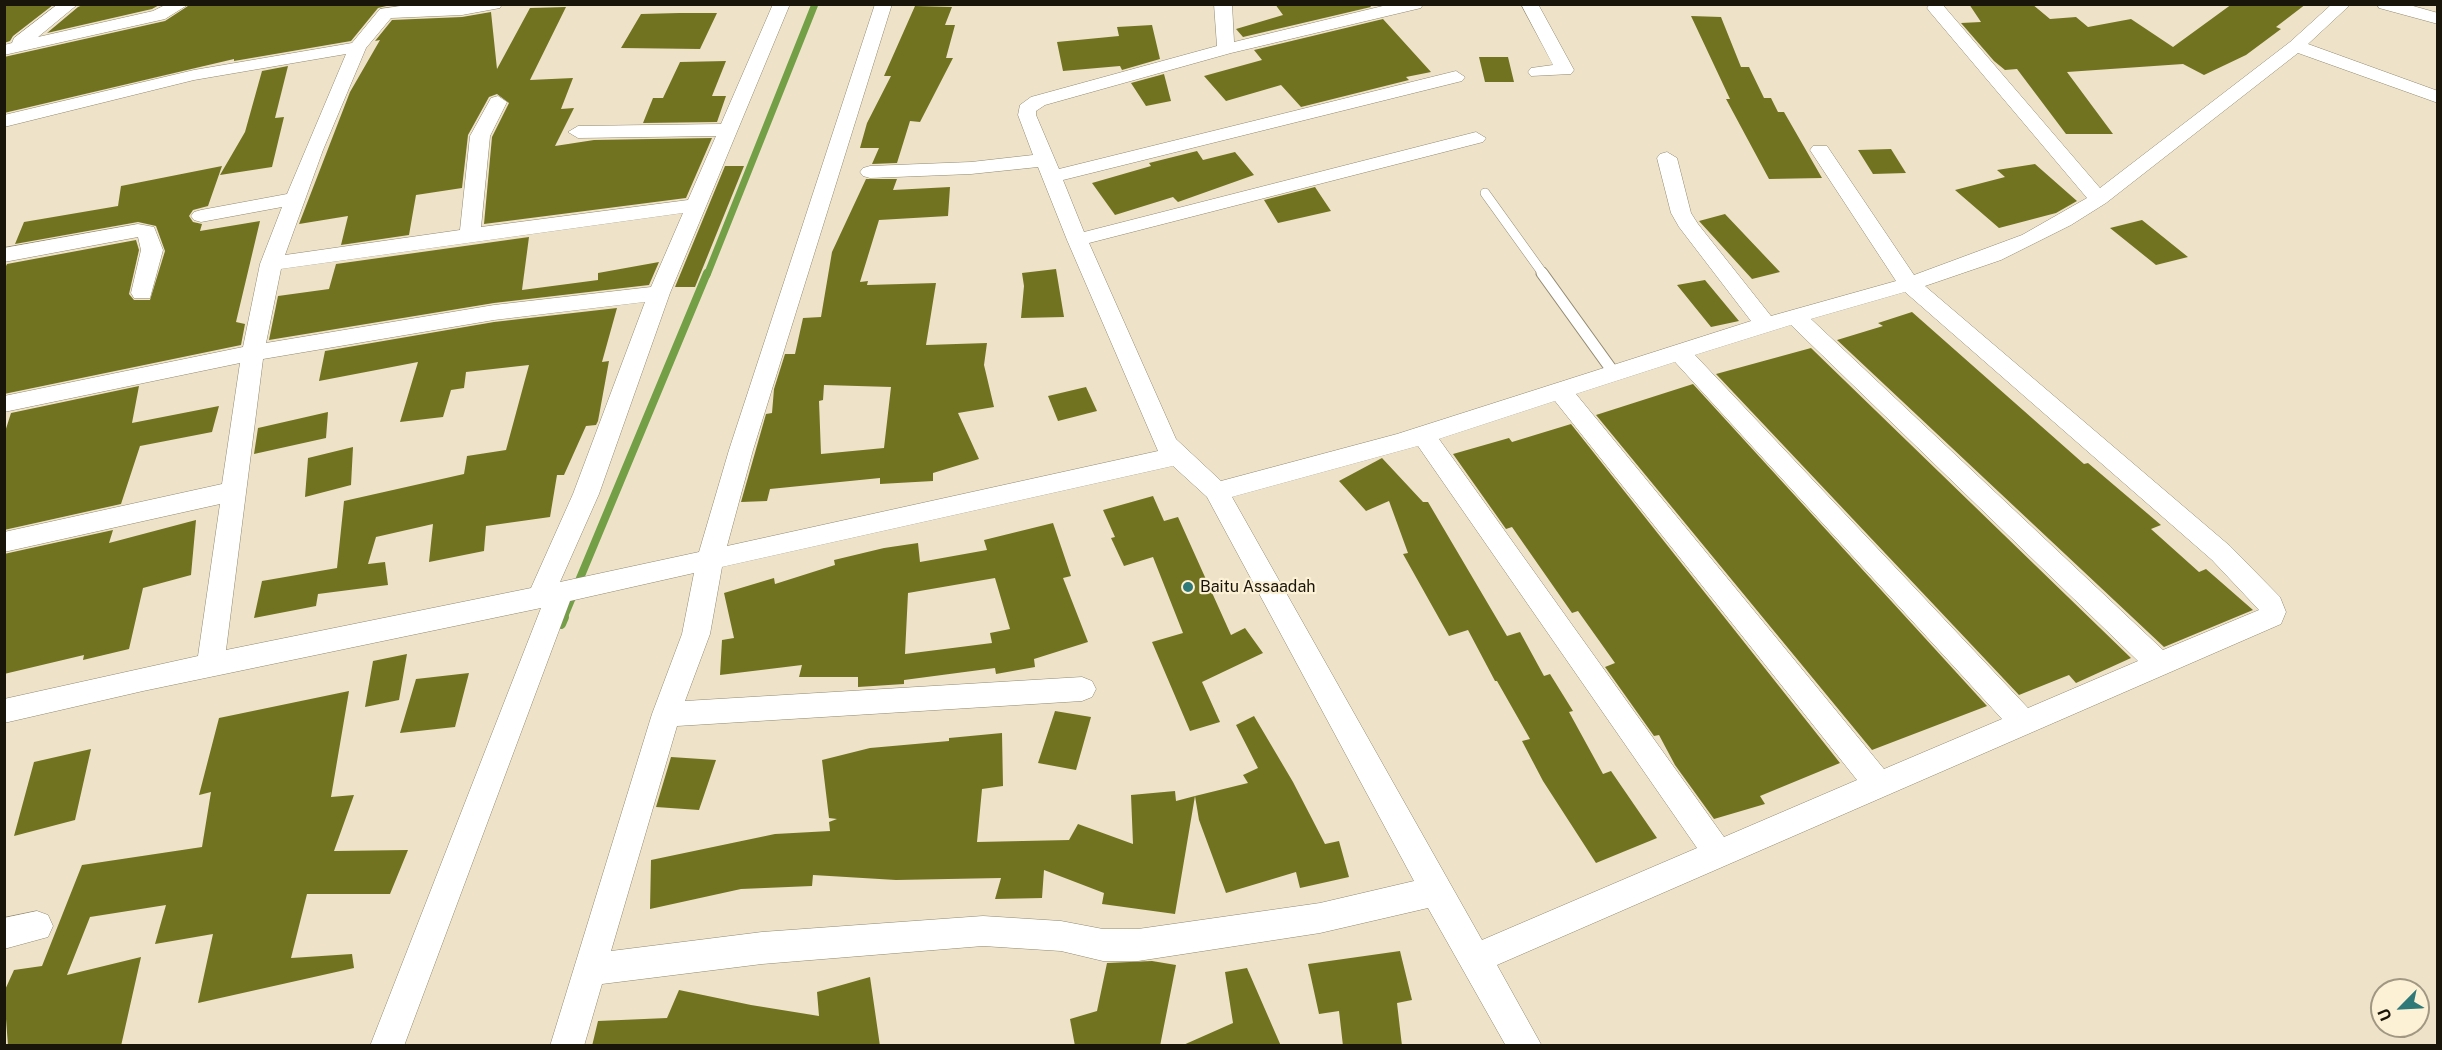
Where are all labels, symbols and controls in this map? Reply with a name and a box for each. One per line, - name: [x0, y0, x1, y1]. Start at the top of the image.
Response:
- place label: Baitu Assaadah: [1200, 577, 1315, 597]
- marker: Baitu Assaadah: [1181, 580, 1195, 594]
- north arrow: [2370, 978, 2430, 1038]
- text: U: [2374, 1006, 2396, 1024]

